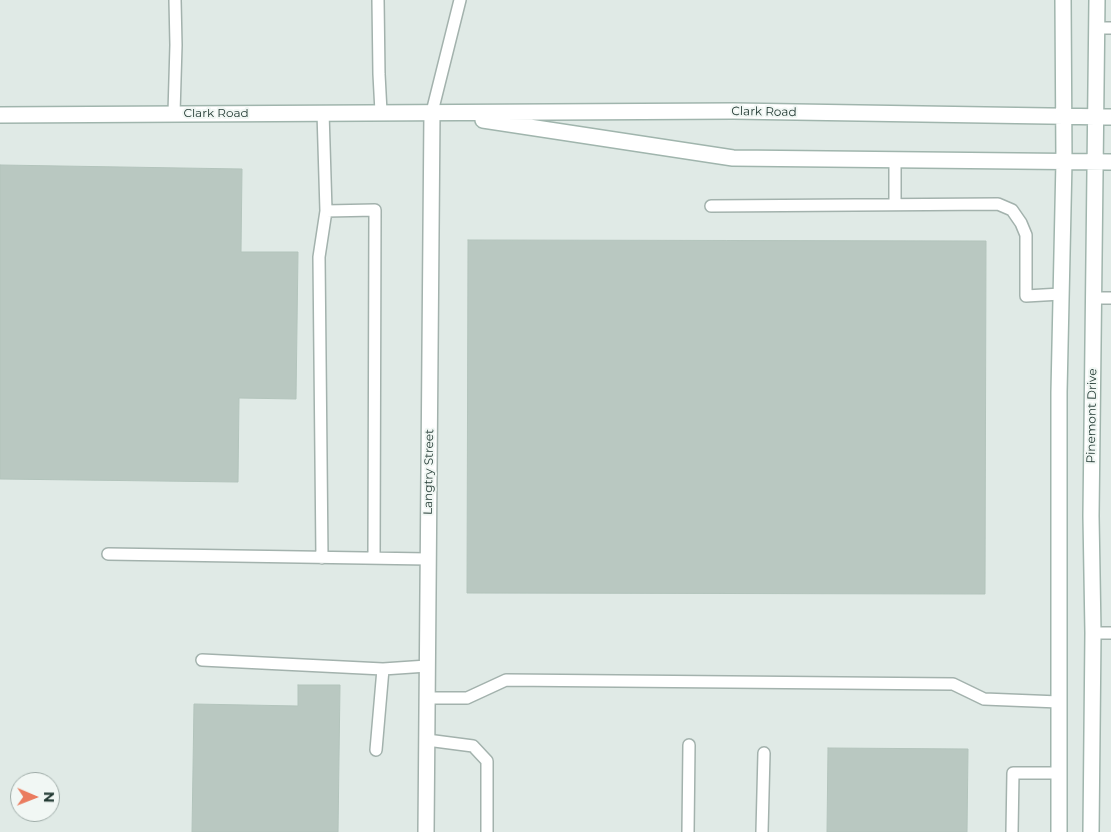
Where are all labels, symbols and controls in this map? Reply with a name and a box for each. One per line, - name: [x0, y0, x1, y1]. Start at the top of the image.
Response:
- street label: Clark Road: [731, 104, 797, 120]
- street label: Clark Road: [183, 106, 249, 120]
- street label: Pinemont Drive: [1084, 368, 1100, 464]
- street label: Langtry Street: [421, 429, 437, 515]
- north arrow: [10, 772, 60, 822]
- text: N: [40, 791, 58, 803]

